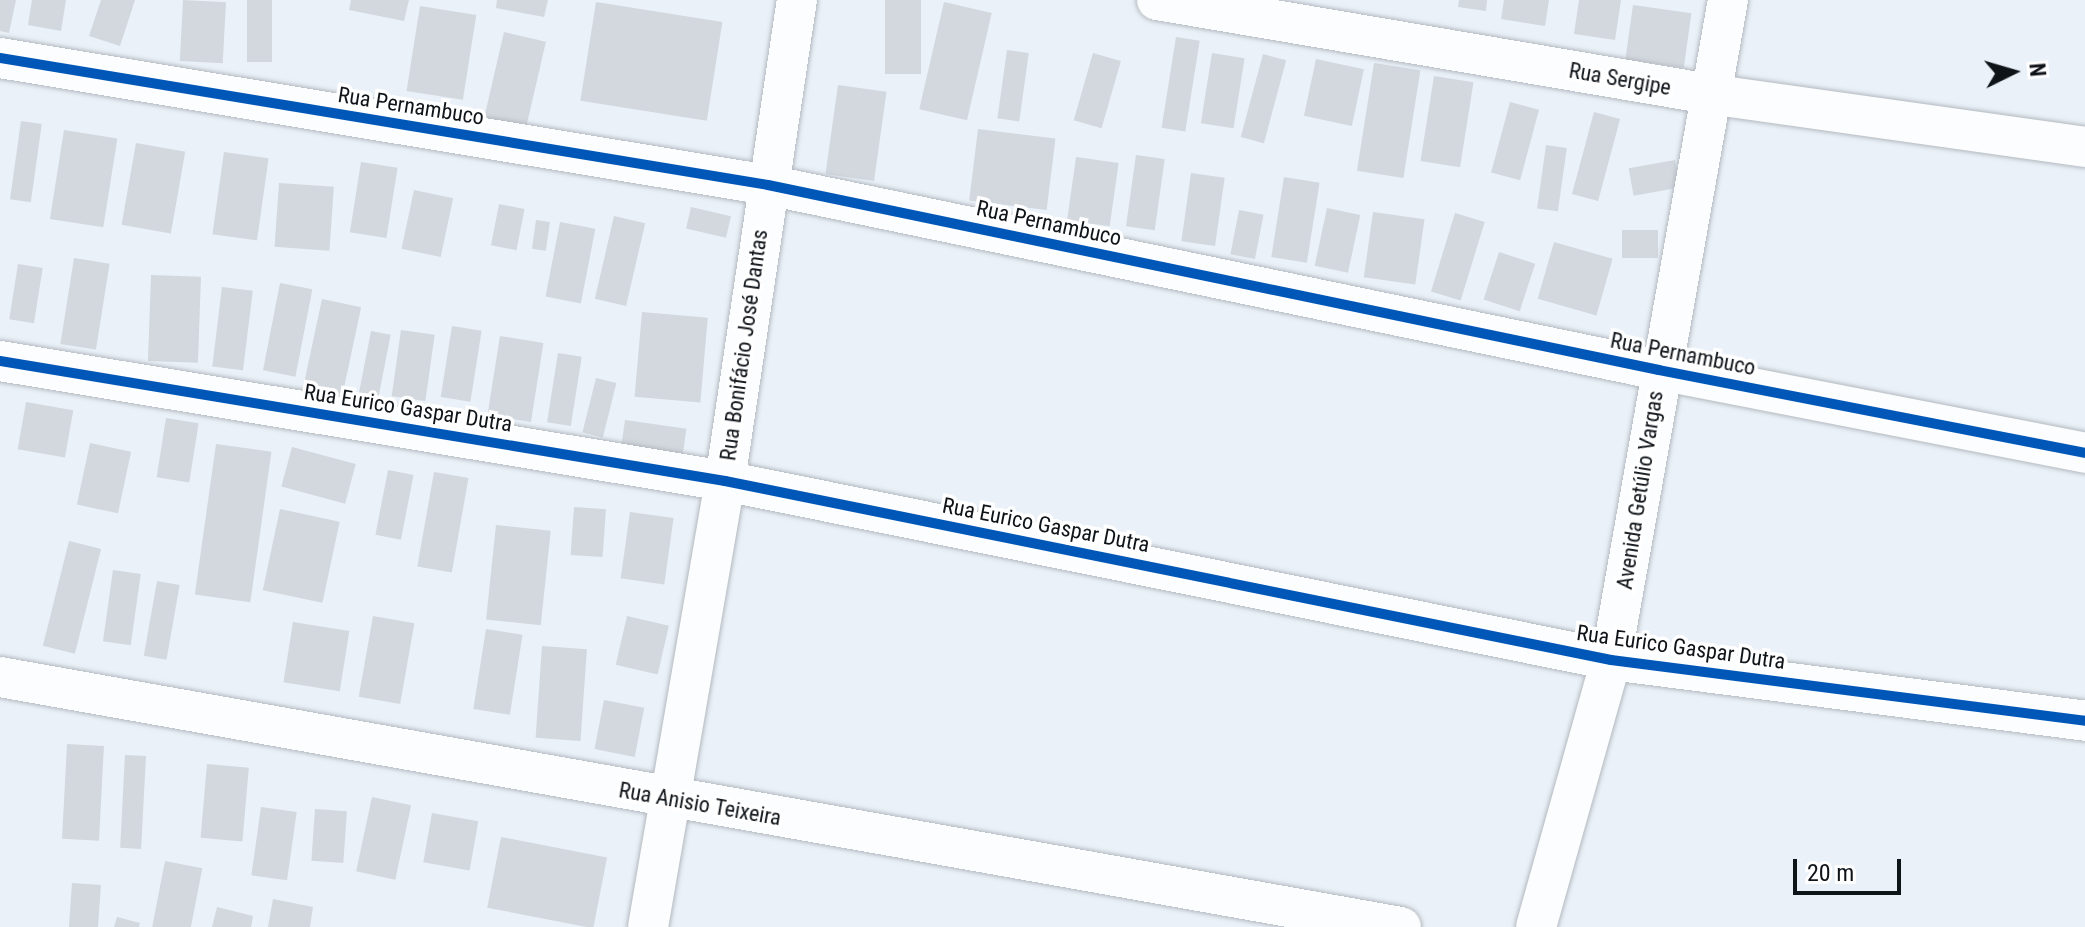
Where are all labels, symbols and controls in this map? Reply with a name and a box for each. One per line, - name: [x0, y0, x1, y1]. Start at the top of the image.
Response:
- north arrow: [1973, 32, 2053, 112]
- street label: Rua Sergipe: [1567, 57, 1673, 101]
- text: N: [2024, 62, 2050, 78]
- street label: Rua Pernambuco: [336, 81, 486, 131]
- street label: Rua Pernambuco: [974, 195, 1124, 251]
- street label: Rua Bonifácio José Dantas: [715, 228, 773, 462]
- street label: Rua Pernambuco: [1608, 327, 1758, 381]
- street label: Rua Eurico Gaspar Dutra: [302, 378, 514, 438]
- street label: Avenida Getúlio Vargas: [1611, 389, 1669, 591]
- street label: Rua Eurico Gaspar Dutra: [940, 492, 1152, 558]
- street label: Rua Eurico Gaspar Dutra: [1575, 619, 1787, 675]
- street label: Rua Anisio Teixeira: [617, 777, 783, 831]
- scale bar: [1797, 843, 1905, 893]
- text: 20 m: [1807, 859, 1854, 887]

